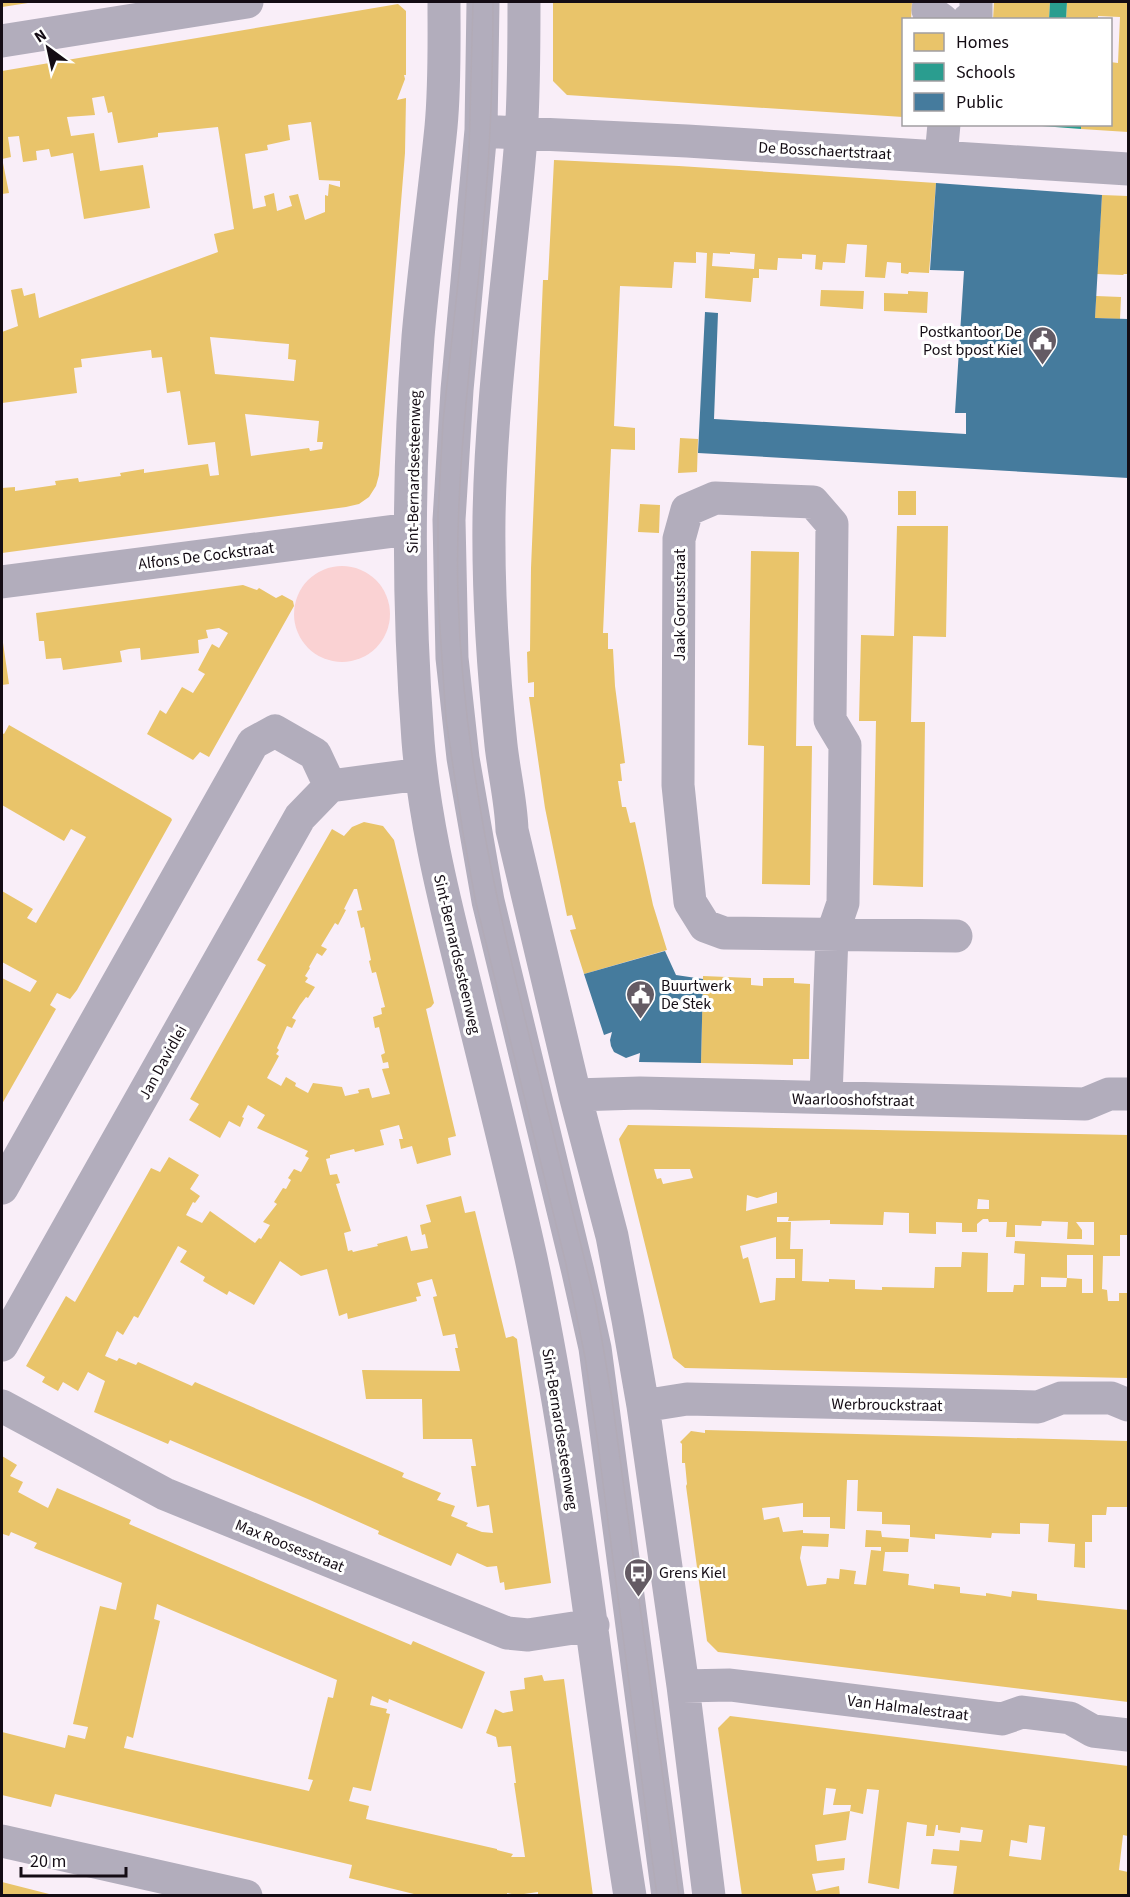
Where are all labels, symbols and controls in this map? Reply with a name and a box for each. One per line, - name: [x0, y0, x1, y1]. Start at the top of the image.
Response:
- north arrow: [18, 18, 78, 78]
- legend: [902, 18, 1112, 126]
- text: N: [30, 24, 51, 48]
- text: Homes: [956, 30, 1009, 55]
- text: Schools: [956, 60, 1015, 85]
- text: Public: [956, 90, 1003, 115]
- street label: De Bosschaertstraat: [758, 137, 893, 166]
- place label: Postkantoor De Post bpost Kiel: [919, 321, 1022, 361]
- public building icon: Postkantoor De Post bpost Kiel: [1027, 324, 1059, 366]
- street label: Sint-Bernardsesteenweg: [402, 390, 426, 554]
- street label: Alfons De Cockstraat: [137, 537, 276, 575]
- street label: Jaak Gorusstraat: [669, 548, 691, 661]
- street label: Sint-Bernardsesteenweg: [428, 872, 486, 1036]
- place label: Buurtwerk De Stek: [661, 975, 732, 1015]
- public building icon: Buurtwerk De Stek: [624, 978, 656, 1020]
- street label: Jan Davidlei: [133, 1021, 192, 1104]
- street label: Waarlooshofstraat: [792, 1088, 915, 1112]
- street label: Sint-Bernardsesteenweg: [536, 1347, 584, 1512]
- street label: Werbrouckstraat: [831, 1393, 943, 1417]
- street label: Max Roosesstraat: [232, 1514, 348, 1578]
- bus stop icon: Grens Kiel: [622, 1556, 654, 1598]
- place label: Grens Kiel: [659, 1562, 726, 1584]
- street label: Van Halmalestraat: [846, 1690, 970, 1726]
- scale bar: [21, 1840, 126, 1878]
- text: 20 m: [30, 1849, 66, 1874]

